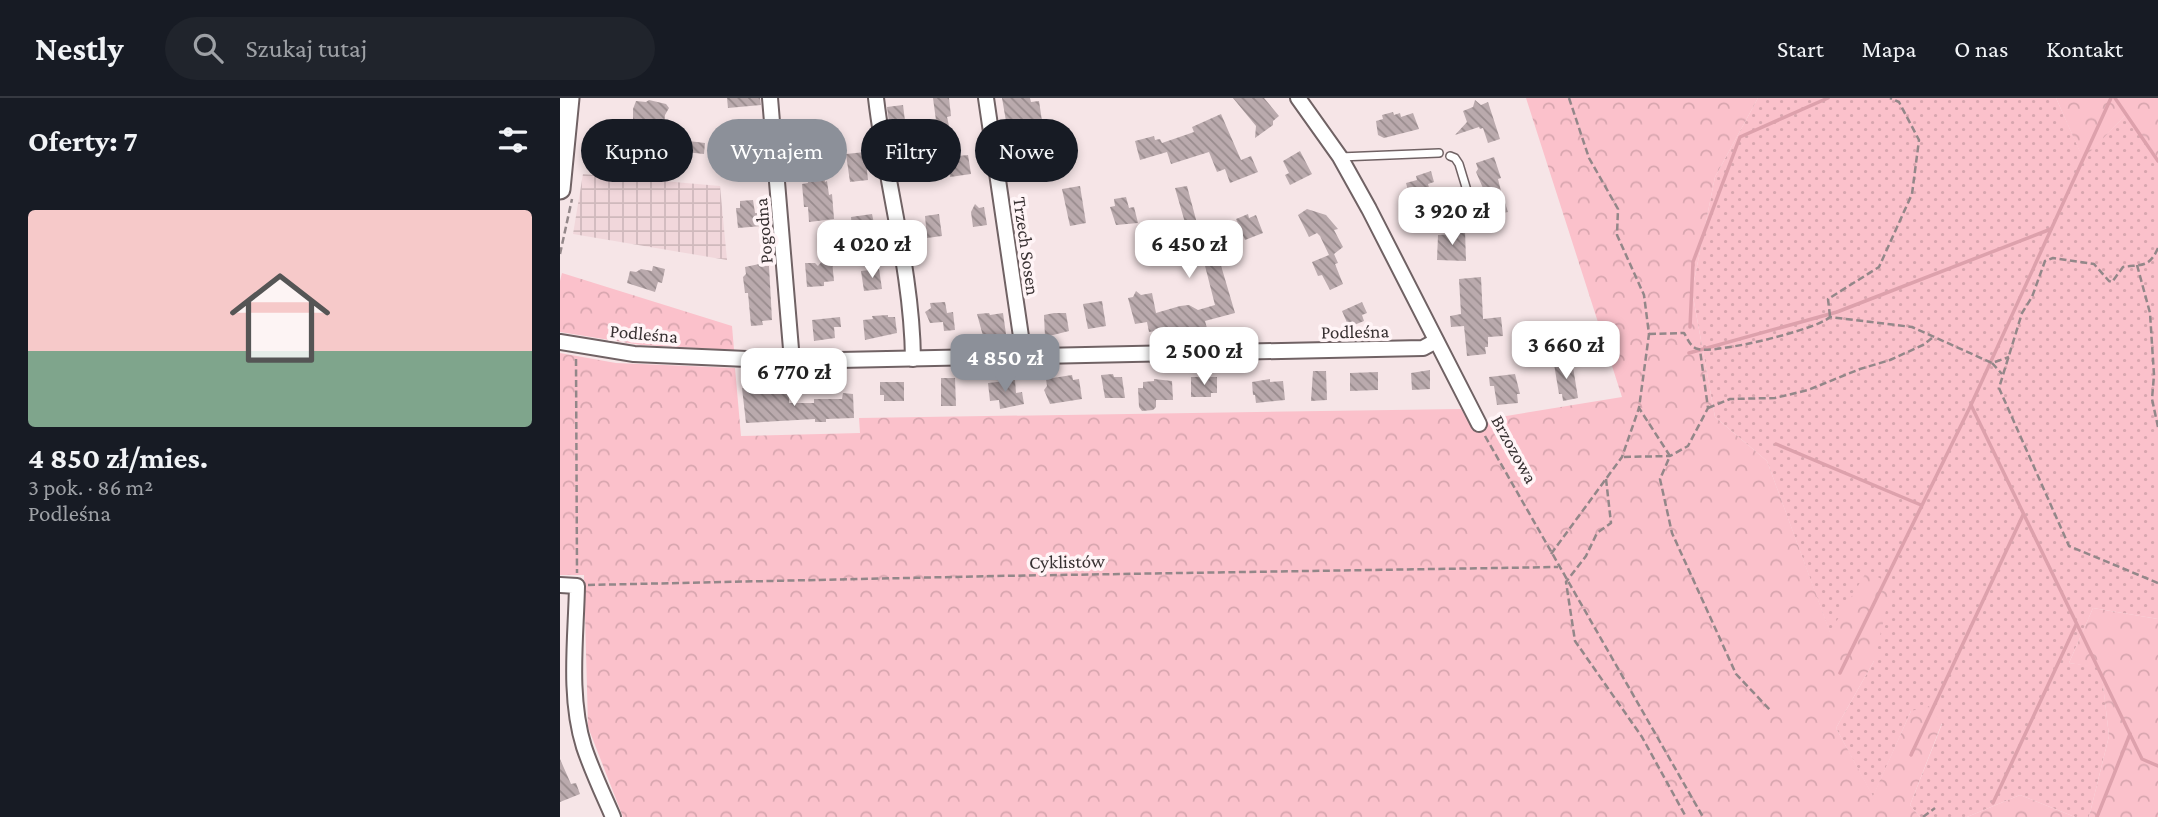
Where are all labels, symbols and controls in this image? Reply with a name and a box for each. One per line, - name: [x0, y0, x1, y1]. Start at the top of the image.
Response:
- search box: [165, 17, 655, 80]
- icon: search: [189, 29, 227, 67]
- text: Nestly: [35, 30, 123, 67]
- text: Szukaj tutaj: [245, 34, 367, 63]
- text: Start: [1777, 35, 1824, 62]
- text: Mapa: [1862, 35, 1916, 62]
- text: O nas: [1954, 35, 2008, 62]
- text: Kontakt: [2046, 35, 2123, 62]
- chip: Kupno: [581, 119, 693, 182]
- chip: Wynajem: [707, 119, 847, 182]
- chip: Filtry: [861, 119, 961, 182]
- chip: Nowe: [975, 119, 1078, 182]
- icon: filters: [494, 121, 532, 159]
- text: Oferty: 7: [28, 124, 138, 157]
- pin: 3 920 zł: [1380, 188, 1524, 247]
- street label: Trzech Sosen: [1009, 195, 1044, 297]
- street label: Pogodna: [750, 197, 777, 265]
- text: 3 920 zł: [1414, 197, 1490, 223]
- pin: 4 020 zł: [800, 220, 944, 280]
- pin: 6 450 zł: [1117, 220, 1261, 280]
- text: 4 020 zł: [833, 230, 911, 256]
- text: 6 450 zł: [1151, 230, 1227, 256]
- icon: home: [217, 255, 343, 381]
- street label: Podleśna: [609, 320, 679, 347]
- street label: Podleśna: [1321, 320, 1390, 343]
- pin: 3 660 zł: [1494, 322, 1638, 381]
- pin: 2 500 zł: [1132, 328, 1276, 387]
- text: 3 660 zł: [1528, 331, 1604, 357]
- pin: 4 850 zł: [933, 334, 1077, 394]
- text: 2 500 zł: [1165, 337, 1243, 363]
- text: 4 850 zł: [967, 344, 1043, 370]
- pin: 6 770 zł: [722, 348, 866, 408]
- text: 6 770 zł: [757, 358, 831, 384]
- street label: Brzozowa: [1487, 412, 1542, 487]
- text: 4 850 zł/mies.: [28, 441, 208, 474]
- text: 3 pok. · 86 m²: [28, 474, 153, 500]
- text: Podleśna: [28, 500, 111, 526]
- street label: Cyklistów: [1029, 550, 1105, 573]

